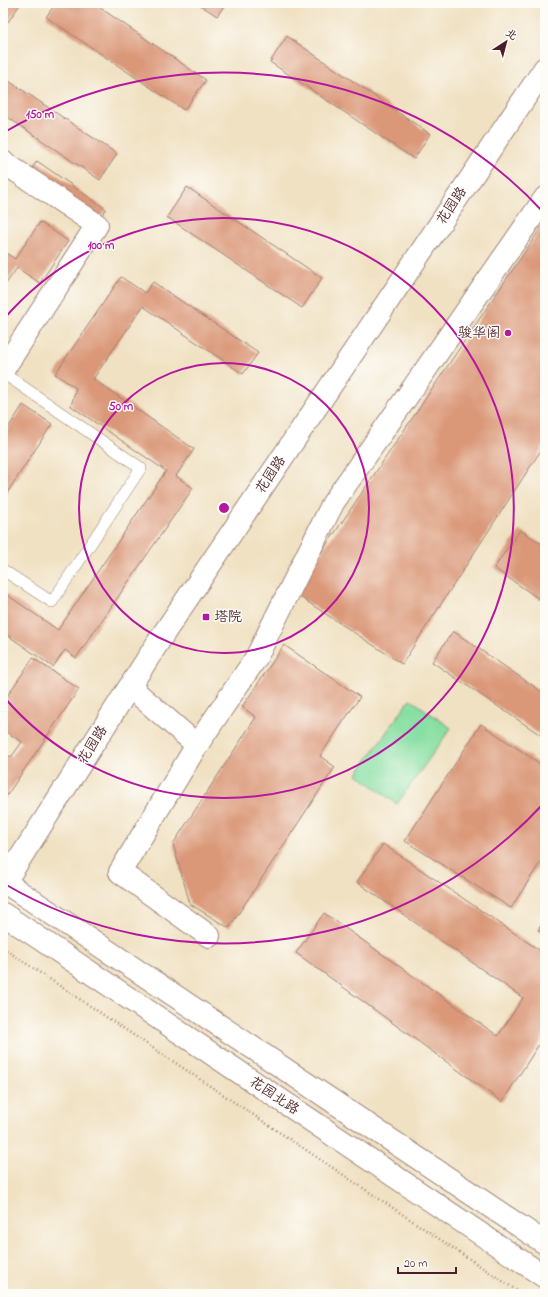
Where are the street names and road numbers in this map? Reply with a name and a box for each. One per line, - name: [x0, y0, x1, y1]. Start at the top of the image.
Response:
- street label: 花园路: [432, 183, 472, 229]
- street label: 花园路: [251, 452, 291, 498]
- street label: 花园路: [73, 722, 113, 768]
- street label: 花园北路: [245, 1072, 303, 1120]

